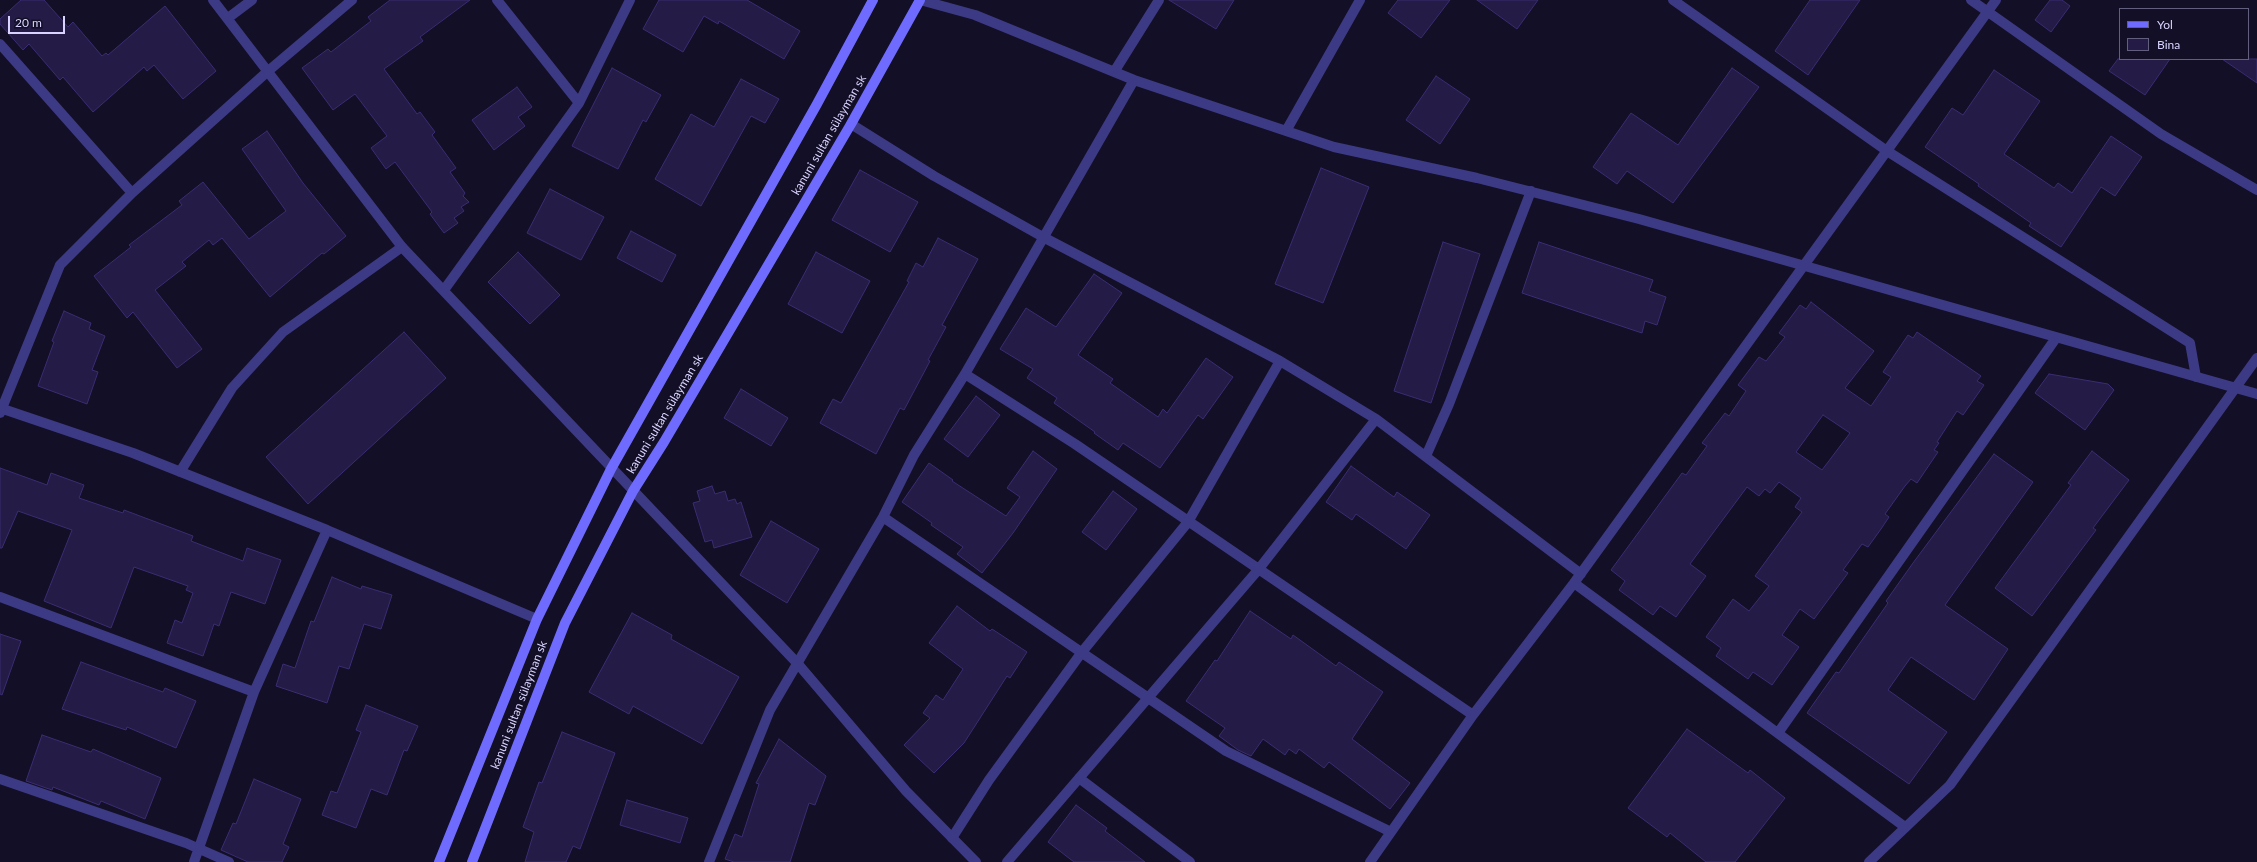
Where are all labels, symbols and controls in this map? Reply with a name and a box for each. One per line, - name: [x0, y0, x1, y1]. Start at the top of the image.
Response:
- scale bar: [10, 8, 67, 34]
- legend: [2119, 8, 2249, 60]
- text: 20 m: [15, 15, 42, 30]
- text: Yol: [2157, 17, 2173, 32]
- text: Bina: [2157, 37, 2180, 52]
- street label: kanuni sultan sülayman sk: [789, 72, 869, 198]
- street label: kanuni sultan sülayman sk: [624, 352, 706, 476]
- street label: kanuni sultan sülayman sk: [488, 639, 550, 771]

